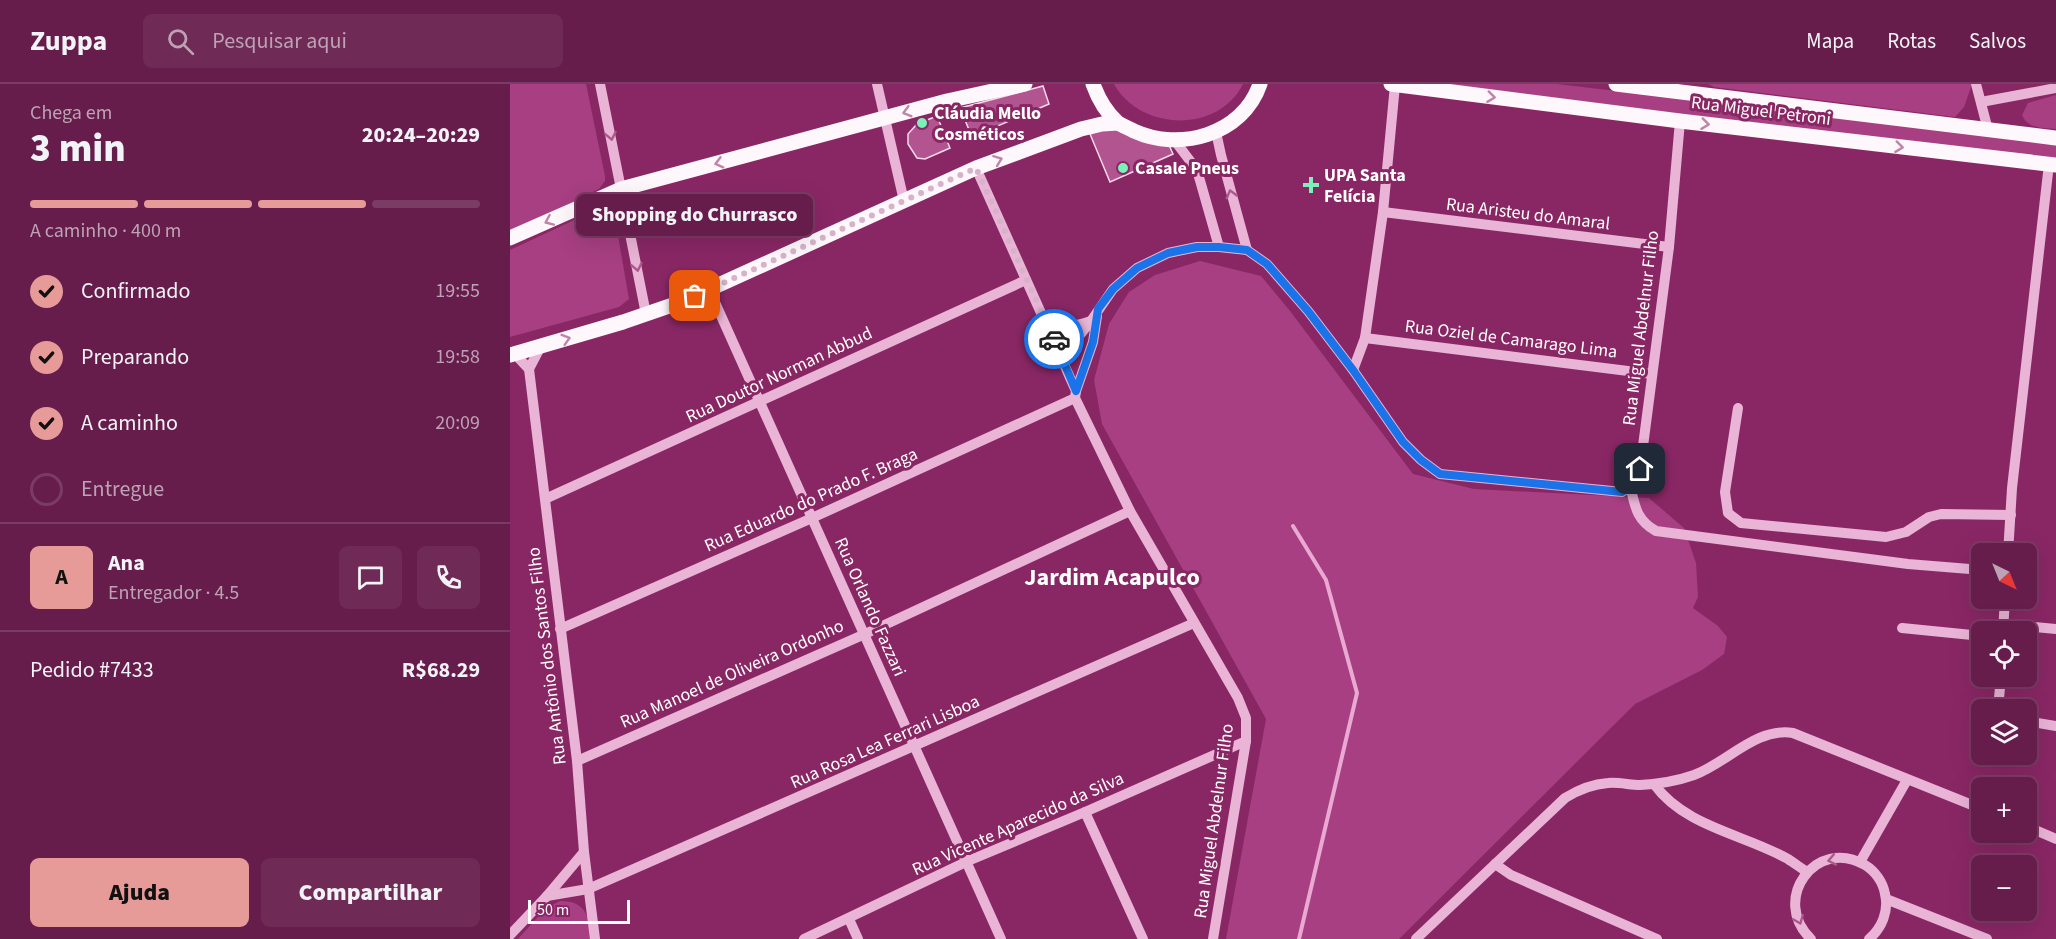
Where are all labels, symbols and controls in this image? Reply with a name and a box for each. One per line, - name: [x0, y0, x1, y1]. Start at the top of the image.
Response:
- search box: [143, 14, 563, 68]
- text: Zuppa: [30, 21, 107, 61]
- icon: search: [164, 25, 197, 58]
- text: Pesquisar aqui: [212, 25, 347, 57]
- text: Mapa: [1806, 26, 1854, 56]
- text: Rotas: [1887, 26, 1936, 56]
- text: Salvos: [1969, 26, 2026, 56]
- one-way arrow: [1486, 90, 1495, 103]
- street label: Rua Miguel Petroni: [1690, 90, 1832, 132]
- text: Chega em: [30, 99, 112, 127]
- place label: Cláudia Mello Cosméticos: [934, 101, 1041, 147]
- one-way arrow: [902, 105, 913, 117]
- marker: Cláudia Mello Cosméticos: [915, 116, 929, 130]
- one-way arrow: [1701, 117, 1710, 130]
- text: 20:24–20:29: [362, 119, 480, 151]
- text: 3 min: [30, 121, 126, 177]
- one-way arrow: [604, 131, 617, 141]
- one-way arrow: [1894, 140, 1903, 152]
- one-way arrow: [714, 155, 724, 168]
- one-way arrow: [992, 155, 1003, 167]
- place label: Casale Pneus: [1135, 156, 1239, 181]
- marker: Casale Pneus: [1116, 161, 1130, 175]
- place label: UPA Santa Felícia: [1324, 163, 1406, 209]
- marker: UPA Santa Felícia: [1302, 176, 1320, 194]
- one-way arrow: [1226, 189, 1239, 199]
- street label: Rua Aristeu do Amaral: [1445, 192, 1611, 236]
- callout: Shopping do Churrasco: [576, 194, 814, 236]
- text: Shopping do Churrasco: [592, 201, 797, 229]
- one-way arrow: [544, 214, 555, 226]
- text: A caminho · 400 m: [30, 217, 181, 245]
- street label: Rua Miguel Abdelnur Filho: [1617, 229, 1665, 427]
- one-way arrow: [630, 261, 643, 271]
- pin: [669, 270, 720, 321]
- icon: check: [30, 275, 63, 308]
- text: Confirmado: [81, 275, 190, 307]
- text: 19:55: [435, 277, 480, 305]
- icon: bag: [678, 279, 711, 312]
- courier: [1024, 309, 1084, 369]
- street label: Rua Oziel de Camarago Lima: [1403, 314, 1619, 364]
- street label: Rua Doutor Norman Abbud: [682, 321, 876, 429]
- icon: car: [1038, 323, 1071, 356]
- one-way arrow: [560, 334, 571, 346]
- icon: check: [30, 341, 63, 374]
- text: Preparando: [81, 341, 189, 373]
- text: 19:58: [435, 343, 480, 371]
- icon: check: [30, 407, 63, 440]
- text: A caminho: [81, 407, 178, 439]
- text: 20:09: [435, 409, 480, 437]
- street label: Rua Eduardo do Prado F. Braga: [700, 442, 922, 558]
- pin: [1614, 443, 1665, 494]
- icon: home: [1623, 452, 1656, 485]
- text: Entregue: [81, 473, 164, 505]
- street label: Rua Orlando Fazzari: [828, 534, 912, 680]
- north arrow: [1971, 543, 2037, 609]
- map controls: [1971, 543, 2037, 921]
- button: chat: [339, 546, 402, 609]
- button: phone: [417, 546, 480, 609]
- street label: Rua Antônio dos Santos Filho: [521, 546, 573, 766]
- text: Ana: [108, 547, 145, 579]
- district label: Jardim Acapulco: [1024, 560, 1200, 595]
- text: A: [55, 561, 68, 593]
- text: Entregador · 4.5: [108, 579, 239, 607]
- street label: Rua Manoel de Oliveira Ordonho: [616, 613, 848, 735]
- button: locate: [1971, 621, 2037, 687]
- text: Pedido #7433: [30, 654, 154, 686]
- text: R$68.29: [402, 654, 480, 686]
- street label: Rua Rosa Lea Ferrari Lisboa: [786, 689, 984, 795]
- button: layers: [1971, 699, 2037, 765]
- street label: Rua Miguel Abdelnur Filho: [1188, 722, 1240, 920]
- street label: Rua Vicente Aparecido da Silva: [908, 766, 1128, 882]
- button: +: [1971, 777, 2037, 843]
- one-way arrow: [1827, 853, 1837, 866]
- button: −: [1971, 855, 2037, 921]
- button: Ajuda: [30, 858, 249, 927]
- button: Compartilhar: [261, 858, 480, 927]
- scale bar: [528, 897, 630, 924]
- text: 50 m: [537, 899, 569, 921]
- one-way arrow: [1792, 914, 1804, 925]

